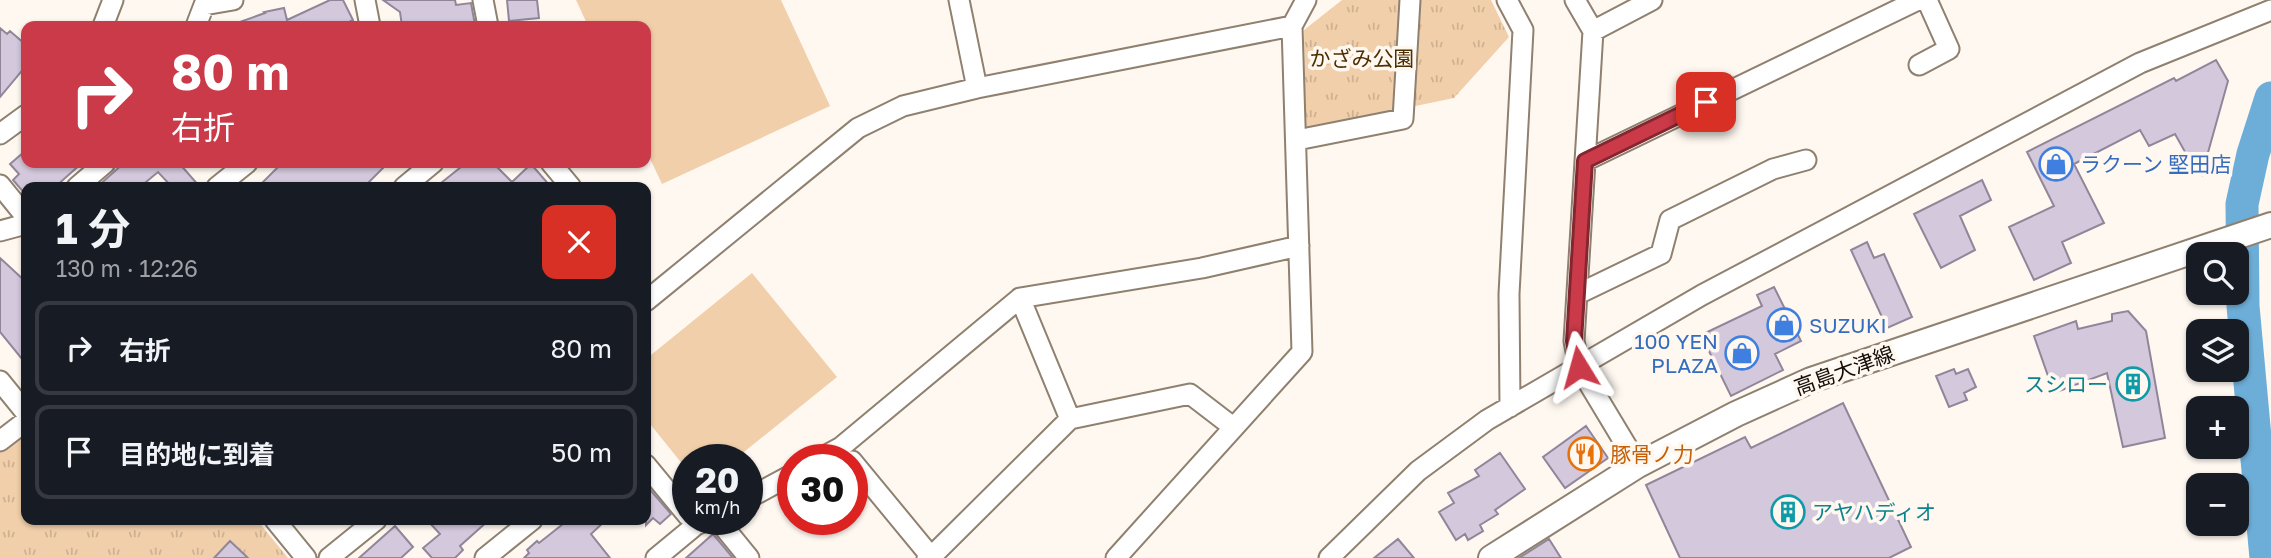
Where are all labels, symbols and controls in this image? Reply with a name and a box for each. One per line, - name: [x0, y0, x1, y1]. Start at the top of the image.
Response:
- text: 80 m: [171, 42, 289, 101]
- park label: かざみ公園: [1310, 45, 1415, 71]
- icon: right: [56, 49, 147, 140]
- pin: [1676, 72, 1736, 132]
- icon: arrive: [1687, 83, 1725, 121]
- text: 右折: [171, 108, 235, 146]
- shop icon: ラクーン 堅田店: [2037, 145, 2075, 183]
- place label: ラクーン 堅田店: [2080, 151, 2231, 177]
- text: 1 分: [56, 203, 130, 253]
- button: close: [542, 205, 616, 279]
- map controls: [2186, 242, 2249, 536]
- button: search: [2186, 242, 2249, 305]
- text: 130 m · 12:26: [56, 254, 198, 282]
- shop icon: SUZUKI: [1765, 306, 1803, 344]
- place label: SUZUKI: [1809, 312, 1887, 338]
- button: layers: [2186, 319, 2249, 382]
- place label: 100 YEN PLAZA: [1634, 328, 1718, 378]
- icon: right: [60, 329, 98, 367]
- position arrow: [1542, 330, 1616, 404]
- text: 80 m: [551, 333, 612, 364]
- shop icon: 100 YEN PLAZA: [1723, 334, 1761, 372]
- text: 右折: [119, 335, 171, 366]
- street label: 高島大津線: [1790, 340, 1898, 400]
- building icon: スシロー: [2114, 365, 2152, 403]
- place label: スシロー: [2024, 371, 2108, 397]
- button: +: [2186, 396, 2249, 459]
- icon: arrive: [60, 433, 98, 471]
- restaurant icon: 豚骨ノ力: [1566, 435, 1604, 473]
- text: 50 m: [551, 437, 612, 468]
- text: 目的地に到着: [119, 439, 275, 470]
- place label: 豚骨ノ力: [1610, 441, 1694, 467]
- speed limit sign: 30: [777, 444, 868, 535]
- text: 20: [695, 459, 740, 501]
- button: −: [2186, 473, 2249, 536]
- building icon: アヤハディオ: [1769, 493, 1807, 531]
- text: km/h: [695, 496, 740, 518]
- place label: アヤハディオ: [1812, 499, 1936, 525]

